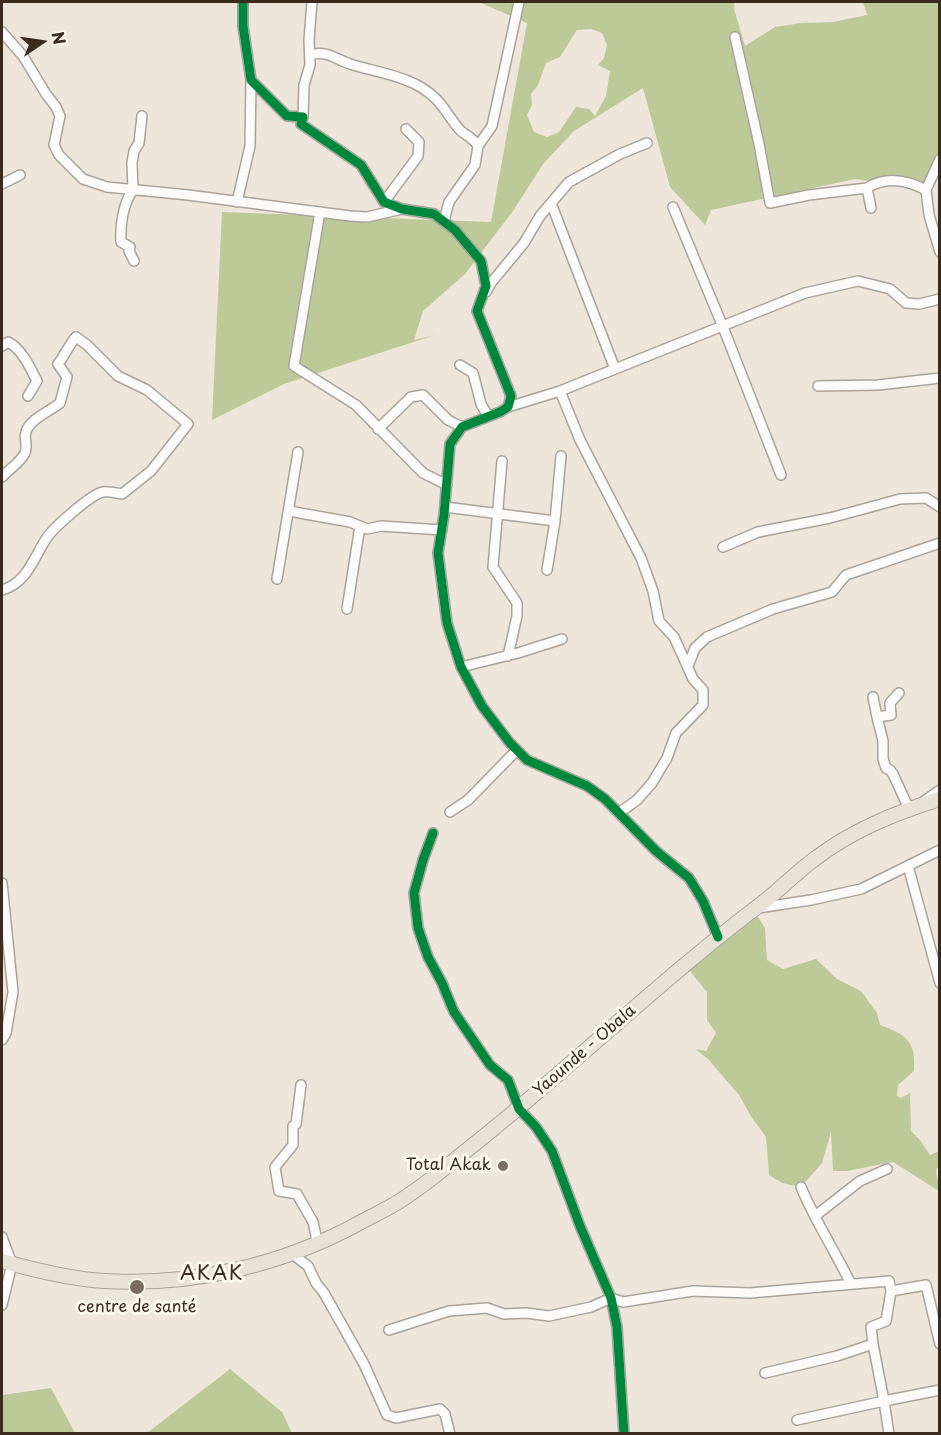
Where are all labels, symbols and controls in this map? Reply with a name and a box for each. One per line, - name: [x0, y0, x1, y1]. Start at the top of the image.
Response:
- north arrow: [12, 12, 72, 72]
- text: N: [46, 29, 73, 47]
- street label: Yaounde - Obala: [530, 1001, 640, 1101]
- place label: Total Akak: [406, 1156, 491, 1176]
- marker: Total Akak: [496, 1159, 510, 1173]
- district label: AKAK: [179, 1262, 245, 1286]
- marker: centre de santé: [128, 1278, 146, 1296]
- place label: centre de santé: [78, 1298, 196, 1318]

